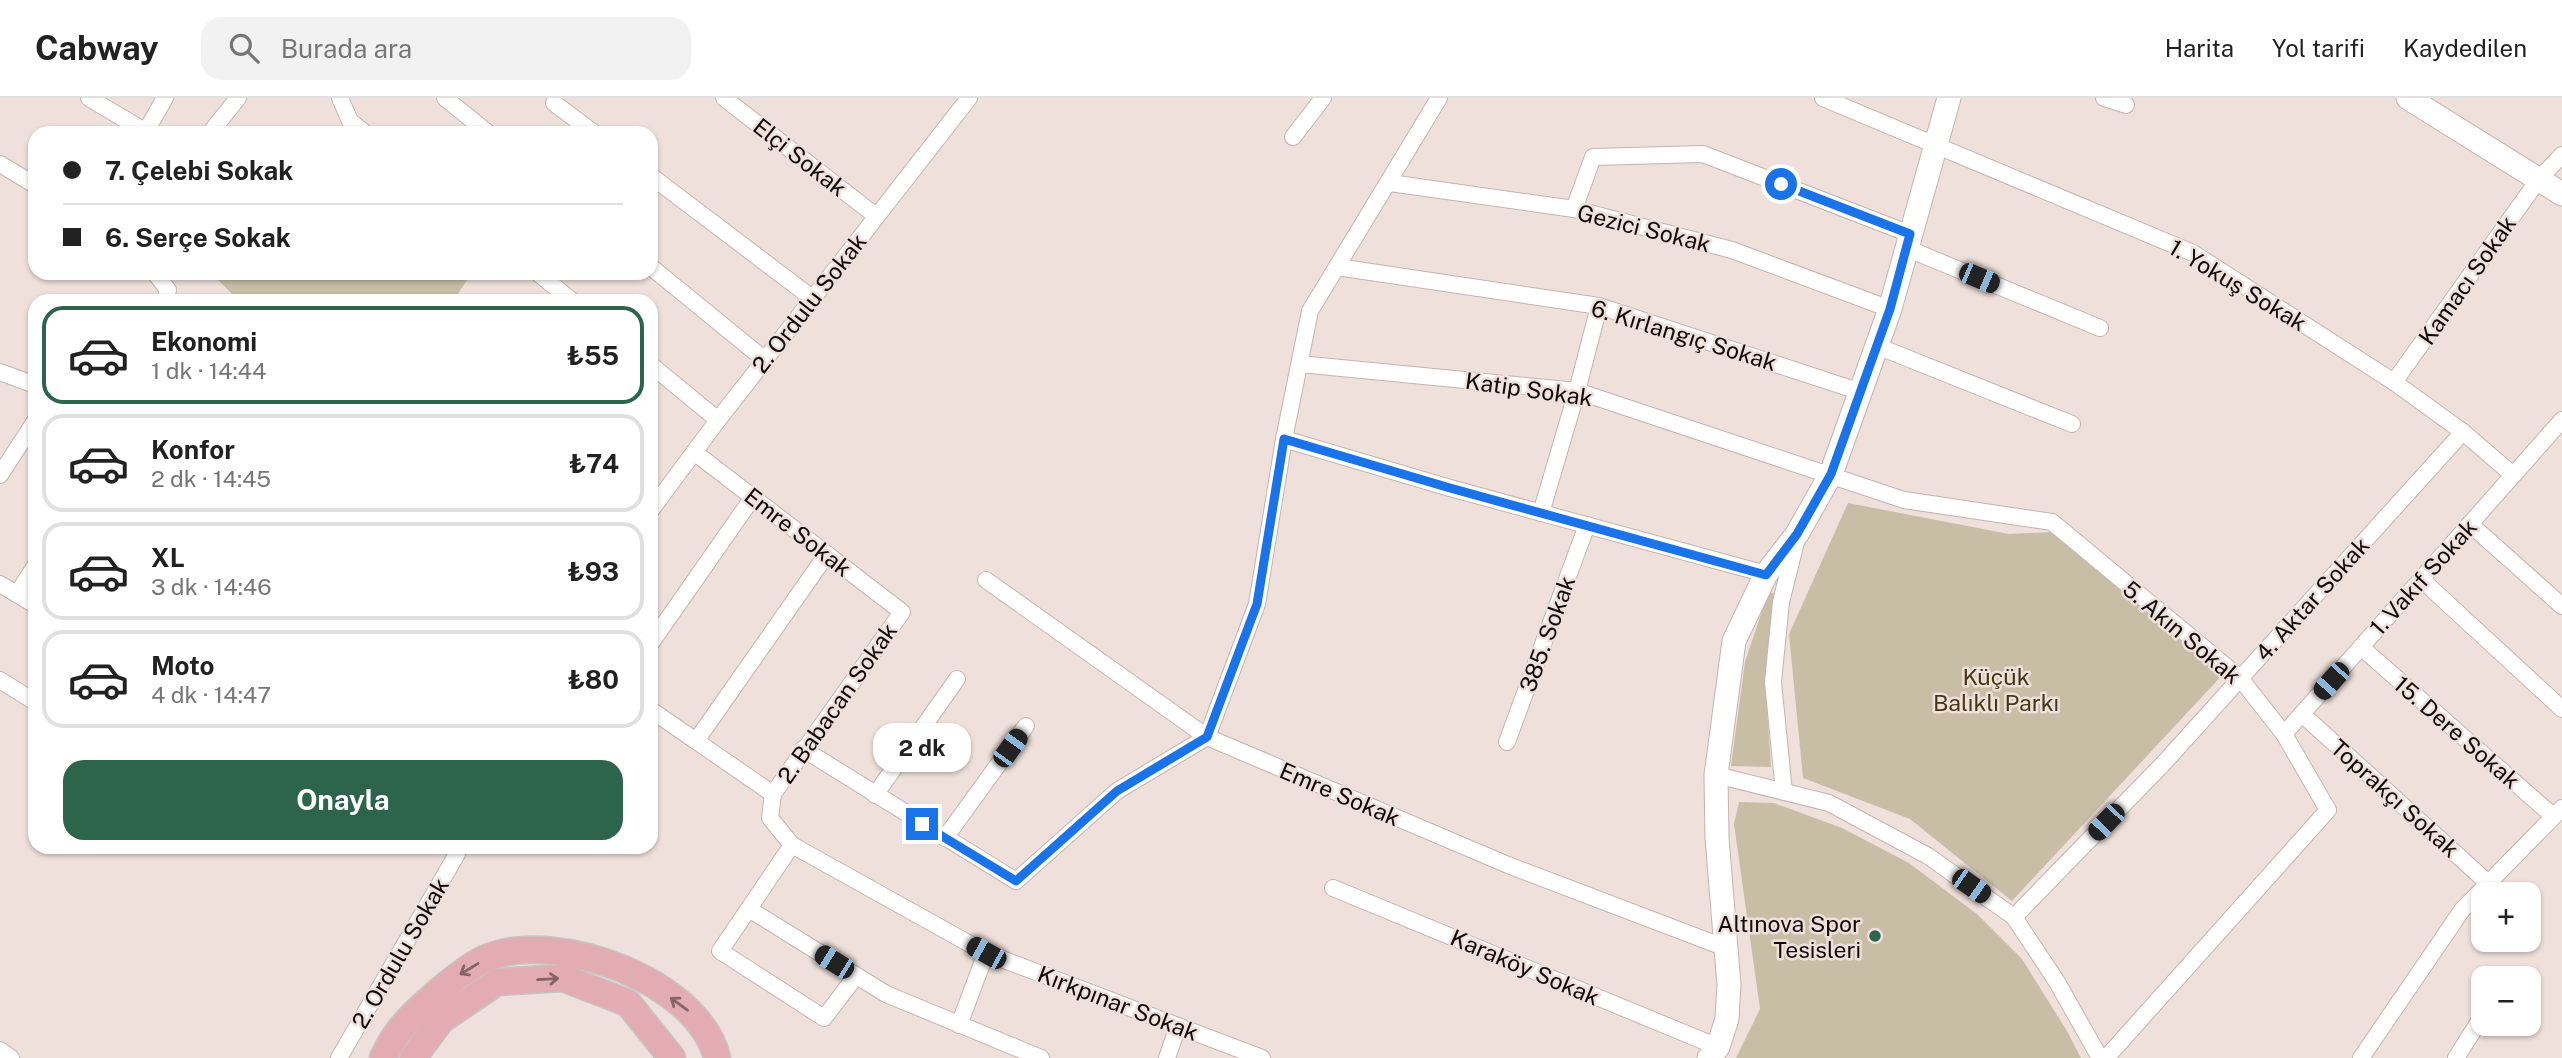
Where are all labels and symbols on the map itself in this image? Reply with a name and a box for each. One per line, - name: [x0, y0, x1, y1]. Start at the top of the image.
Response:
- street label: Elçi Sokak: [748, 112, 852, 202]
- route start: [1765, 168, 1797, 200]
- street label: Gezici Sokak: [1575, 198, 1714, 258]
- street label: Kamacı Sokak: [2413, 210, 2521, 350]
- street label: 2. Ordulu Sokak: [746, 228, 872, 378]
- street label: 1. Yokuş Sokak: [2164, 233, 2312, 337]
- car: [1956, 260, 2003, 296]
- street label: 6. Kırlangıç Sokak: [1588, 294, 1780, 376]
- street label: Katip Sokak: [1464, 367, 1594, 411]
- street label: Emre Sokak: [739, 482, 857, 582]
- street label: 1. Vakıf Sokak: [2364, 513, 2482, 640]
- street label: 4. Aktar Sokak: [2250, 532, 2375, 666]
- street label: 385. Sokak: [1514, 572, 1580, 696]
- street label: 5. Akın Sokak: [2117, 575, 2247, 689]
- street label: 2. Babacan Sokak: [772, 618, 902, 788]
- car: [2310, 658, 2353, 704]
- park label: Küçük Balıklı Parkı: [1933, 663, 2059, 716]
- street label: 15. Dere Sokak: [2389, 670, 2525, 794]
- callout: 2 dk: [873, 722, 971, 772]
- car: [990, 725, 1031, 771]
- street label: Toprakçı Sokak: [2325, 734, 2465, 863]
- street label: Emre Sokak: [1276, 757, 1404, 831]
- car: [2084, 800, 2129, 844]
- route end: [906, 808, 938, 840]
- car: [1948, 865, 1995, 907]
- street label: 2. Ordulu Sokak: [346, 873, 454, 1033]
- place label: Altınova Spor Tesisleri: [1717, 910, 1861, 963]
- street label: Karaköy Sokak: [1446, 923, 1604, 1011]
- marker: Altınova Spor Tesisleri: [1867, 928, 1883, 944]
- car: [963, 934, 1010, 972]
- car: [811, 942, 858, 982]
- street label: Kırkpınar Sokak: [1034, 960, 1202, 1046]
- one-way arrow: [459, 962, 479, 976]
- one-way arrow: [537, 972, 559, 985]
- one-way arrow: [670, 996, 689, 1011]

